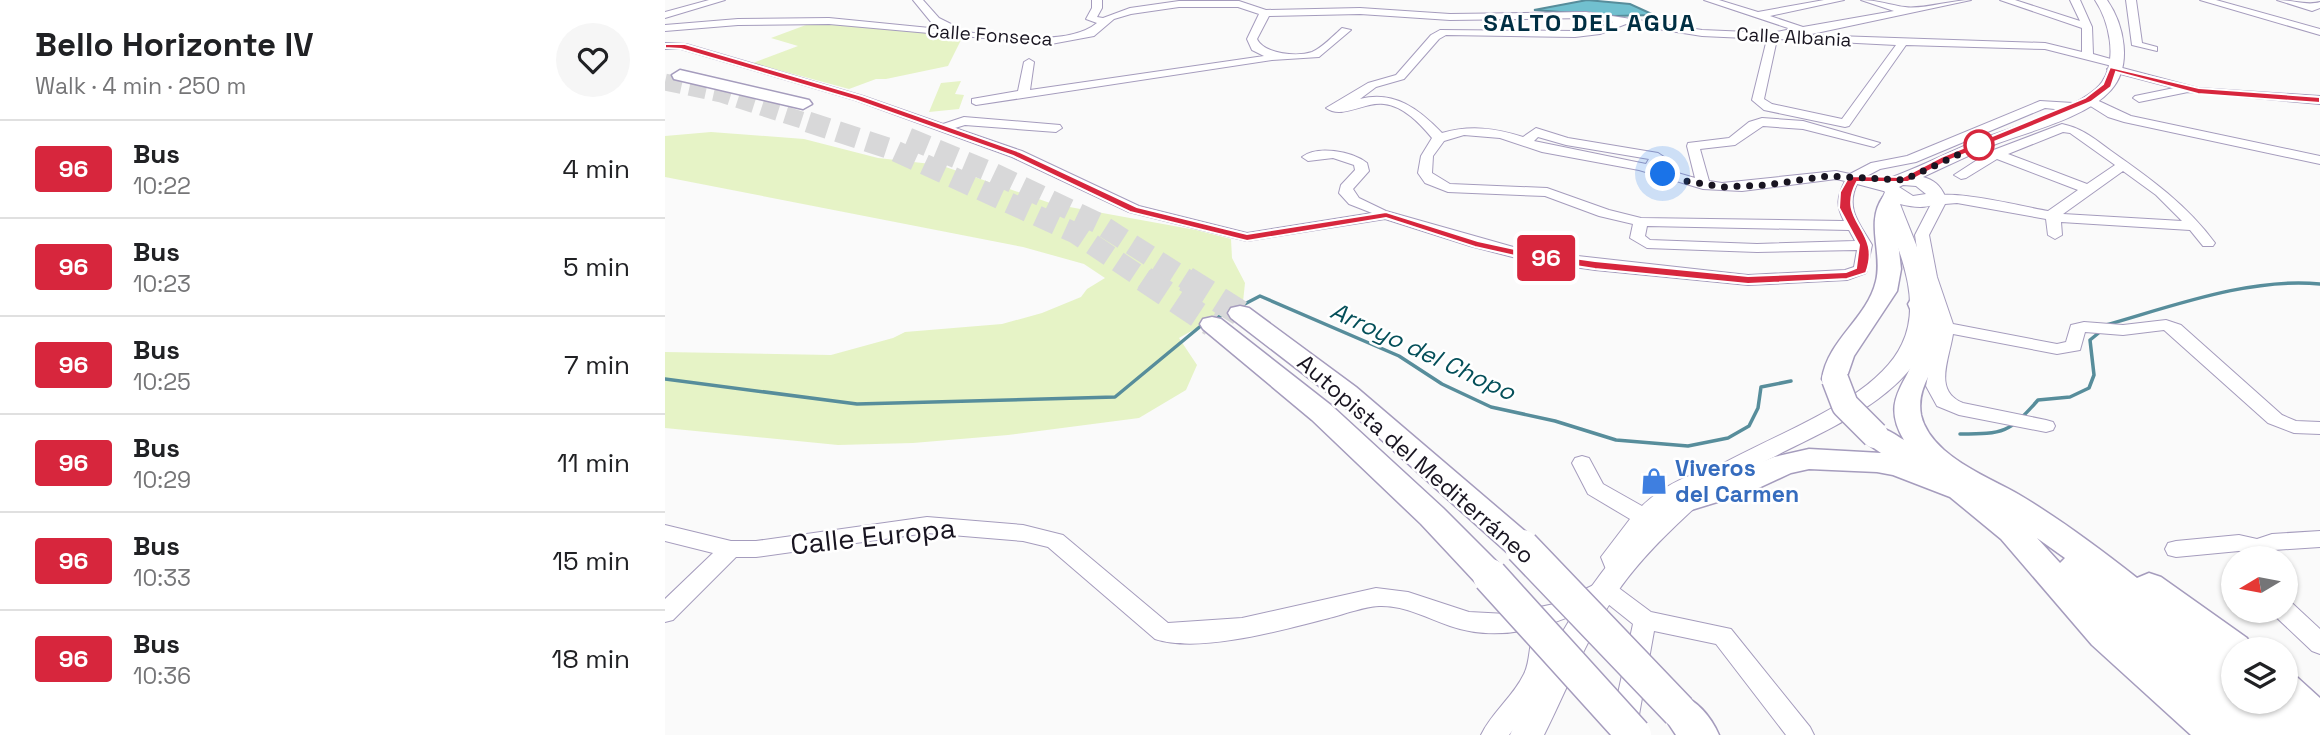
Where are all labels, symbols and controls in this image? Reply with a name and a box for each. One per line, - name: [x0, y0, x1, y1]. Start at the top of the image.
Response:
- district label: SALTO DEL AGUA: [1483, 7, 1697, 38]
- street label: Calle Fonseca: [926, 18, 1054, 52]
- street label: Calle Albania: [1736, 21, 1852, 53]
- button: heart: [556, 23, 630, 97]
- text: Bello Horizonte IV: [35, 24, 314, 66]
- text: Walk · 4 min · 250 m: [35, 71, 246, 101]
- unlabelled marker: [1964, 130, 1994, 160]
- text: Bus: [133, 137, 180, 171]
- text: 4 min: [562, 152, 630, 186]
- text: 96: [59, 153, 88, 184]
- your location: [1645, 156, 1680, 191]
- text: 10:22: [133, 171, 191, 201]
- text: Bus: [133, 235, 180, 269]
- line badge: 96: [1515, 235, 1577, 281]
- text: 96: [1531, 242, 1561, 273]
- text: 5 min: [563, 250, 630, 284]
- text: 96: [59, 251, 88, 282]
- text: 10:23: [133, 269, 191, 299]
- water label: Arroyo del Chopo: [1326, 295, 1521, 408]
- text: Bus: [133, 333, 180, 367]
- text: 7 min: [564, 348, 630, 382]
- street label: Autopista del Mediterráneo: [1291, 348, 1541, 570]
- text: 96: [59, 349, 88, 380]
- text: 10:25: [133, 367, 191, 397]
- text: Bus: [133, 431, 180, 465]
- text: 11 min: [557, 446, 630, 480]
- text: 96: [59, 447, 88, 478]
- place label: Viveros del Carmen: [1675, 453, 1799, 509]
- text: 10:29: [133, 465, 191, 495]
- shop icon: Viveros del Carmen: [1639, 466, 1669, 496]
- street label: Calle Europa: [789, 509, 957, 563]
- text: Bus: [133, 529, 180, 563]
- text: 15 min: [552, 544, 630, 578]
- text: 96: [59, 545, 88, 576]
- north arrow: [2221, 546, 2298, 623]
- map controls: [2221, 546, 2298, 714]
- text: 10:33: [133, 563, 191, 593]
- text: Bus: [133, 627, 180, 661]
- button: layers: [2221, 637, 2298, 714]
- text: 18 min: [552, 642, 630, 676]
- text: 96: [59, 643, 88, 674]
- text: 10:36: [133, 661, 191, 691]

